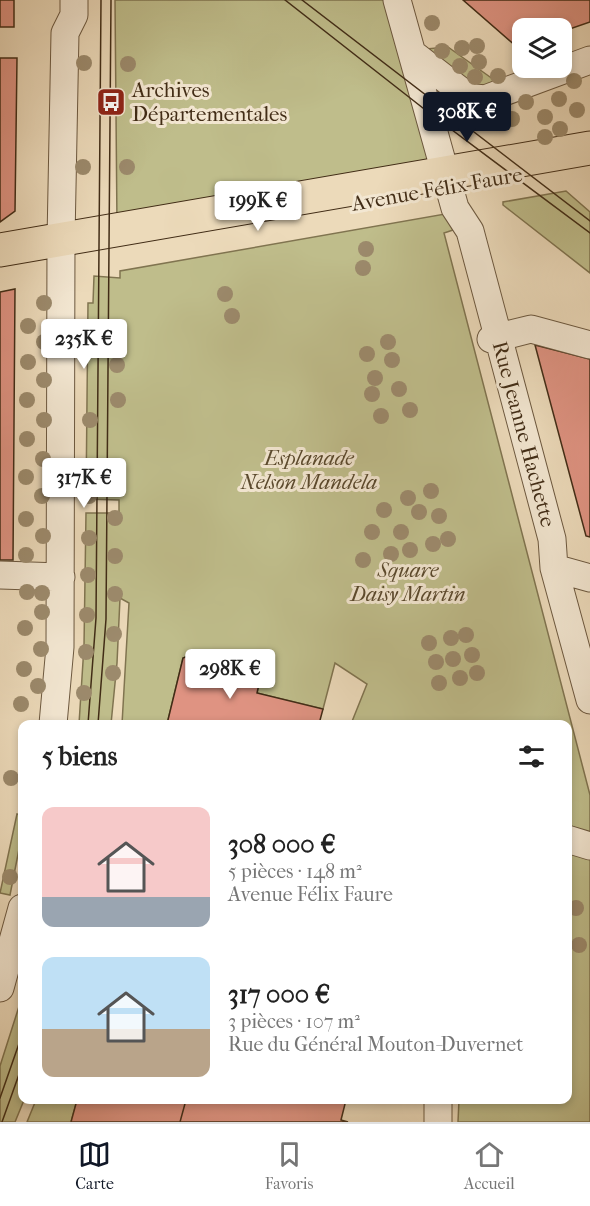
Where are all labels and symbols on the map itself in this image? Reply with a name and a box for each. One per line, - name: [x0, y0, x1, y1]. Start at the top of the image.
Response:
- place label: Archives Départementales: [131, 78, 287, 126]
- bus stop icon: Archives Départementales: [95, 86, 127, 118]
- pin: 308K €: [418, 92, 516, 143]
- street label: Avenue Félix Faure: [349, 162, 524, 216]
- pin: 199K €: [209, 181, 307, 232]
- pin: 235K €: [35, 319, 133, 370]
- street label: Rue Jeanne Hachette: [488, 339, 560, 529]
- park label: Esplanade Nelson Mandela: [240, 446, 377, 494]
- pin: 317K €: [35, 458, 133, 509]
- park label: Square Daisy Martin: [349, 558, 466, 606]
- pin: 298K €: [181, 649, 279, 700]

